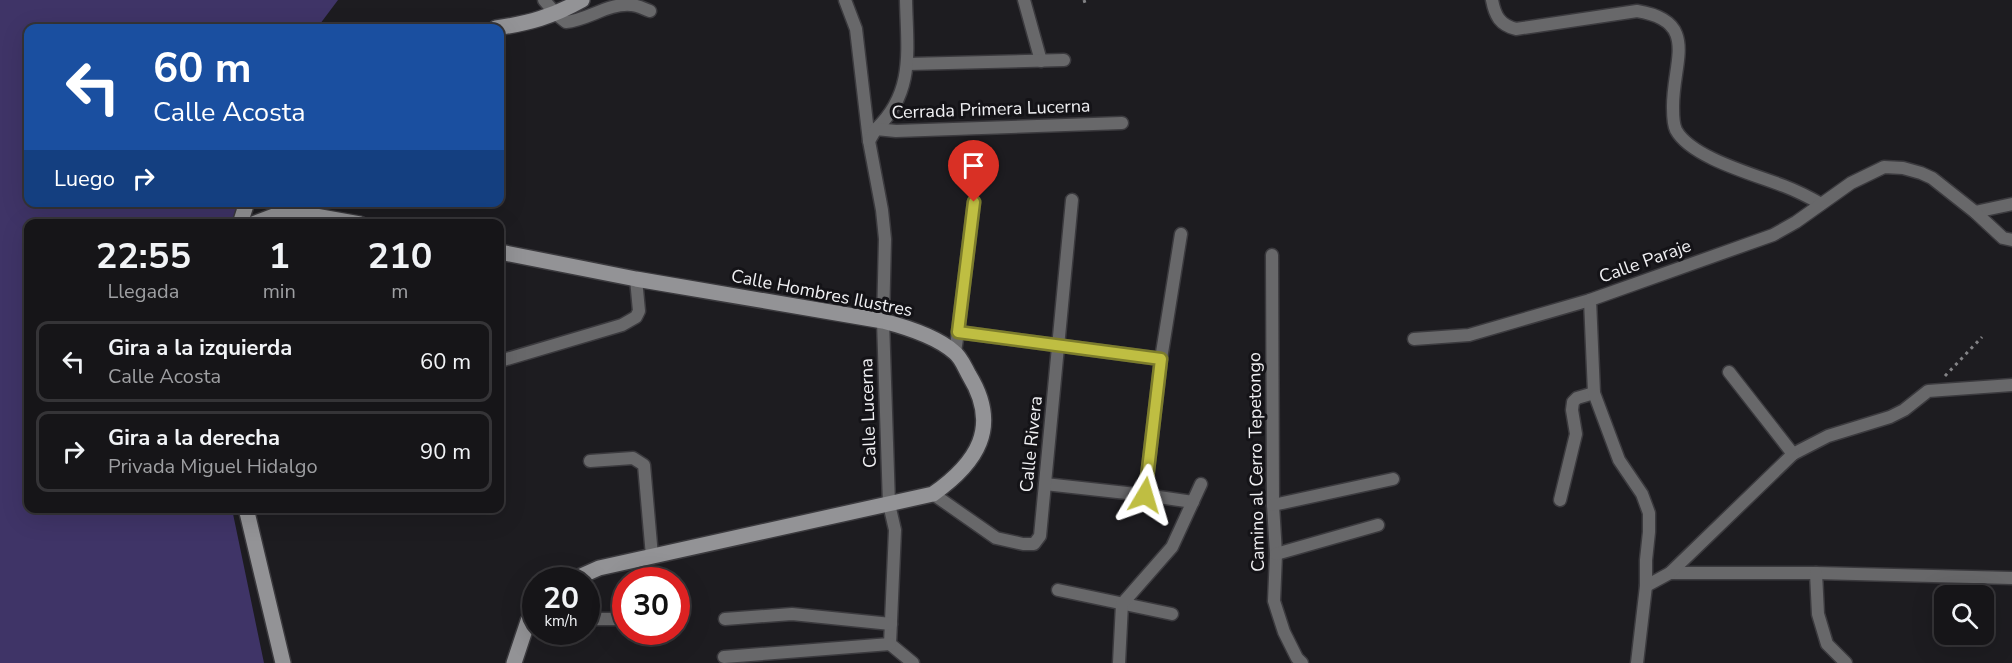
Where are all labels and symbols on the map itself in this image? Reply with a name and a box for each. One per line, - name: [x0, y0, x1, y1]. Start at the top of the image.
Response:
- street label: Cerrada Primera Lucerna: [891, 94, 1091, 124]
- pin: [948, 140, 999, 202]
- street label: Calle Paraje: [1596, 233, 1694, 289]
- street label: Calle Hombres Ilustres: [729, 264, 915, 322]
- street label: Camino al Cerro Tepetongo: [1242, 352, 1270, 572]
- street label: Calle Lucerna: [854, 358, 882, 468]
- street label: Calle Rivera: [1014, 395, 1048, 493]
- position arrow: [1113, 463, 1177, 527]
- speed limit sign: 30: [612, 567, 690, 645]

